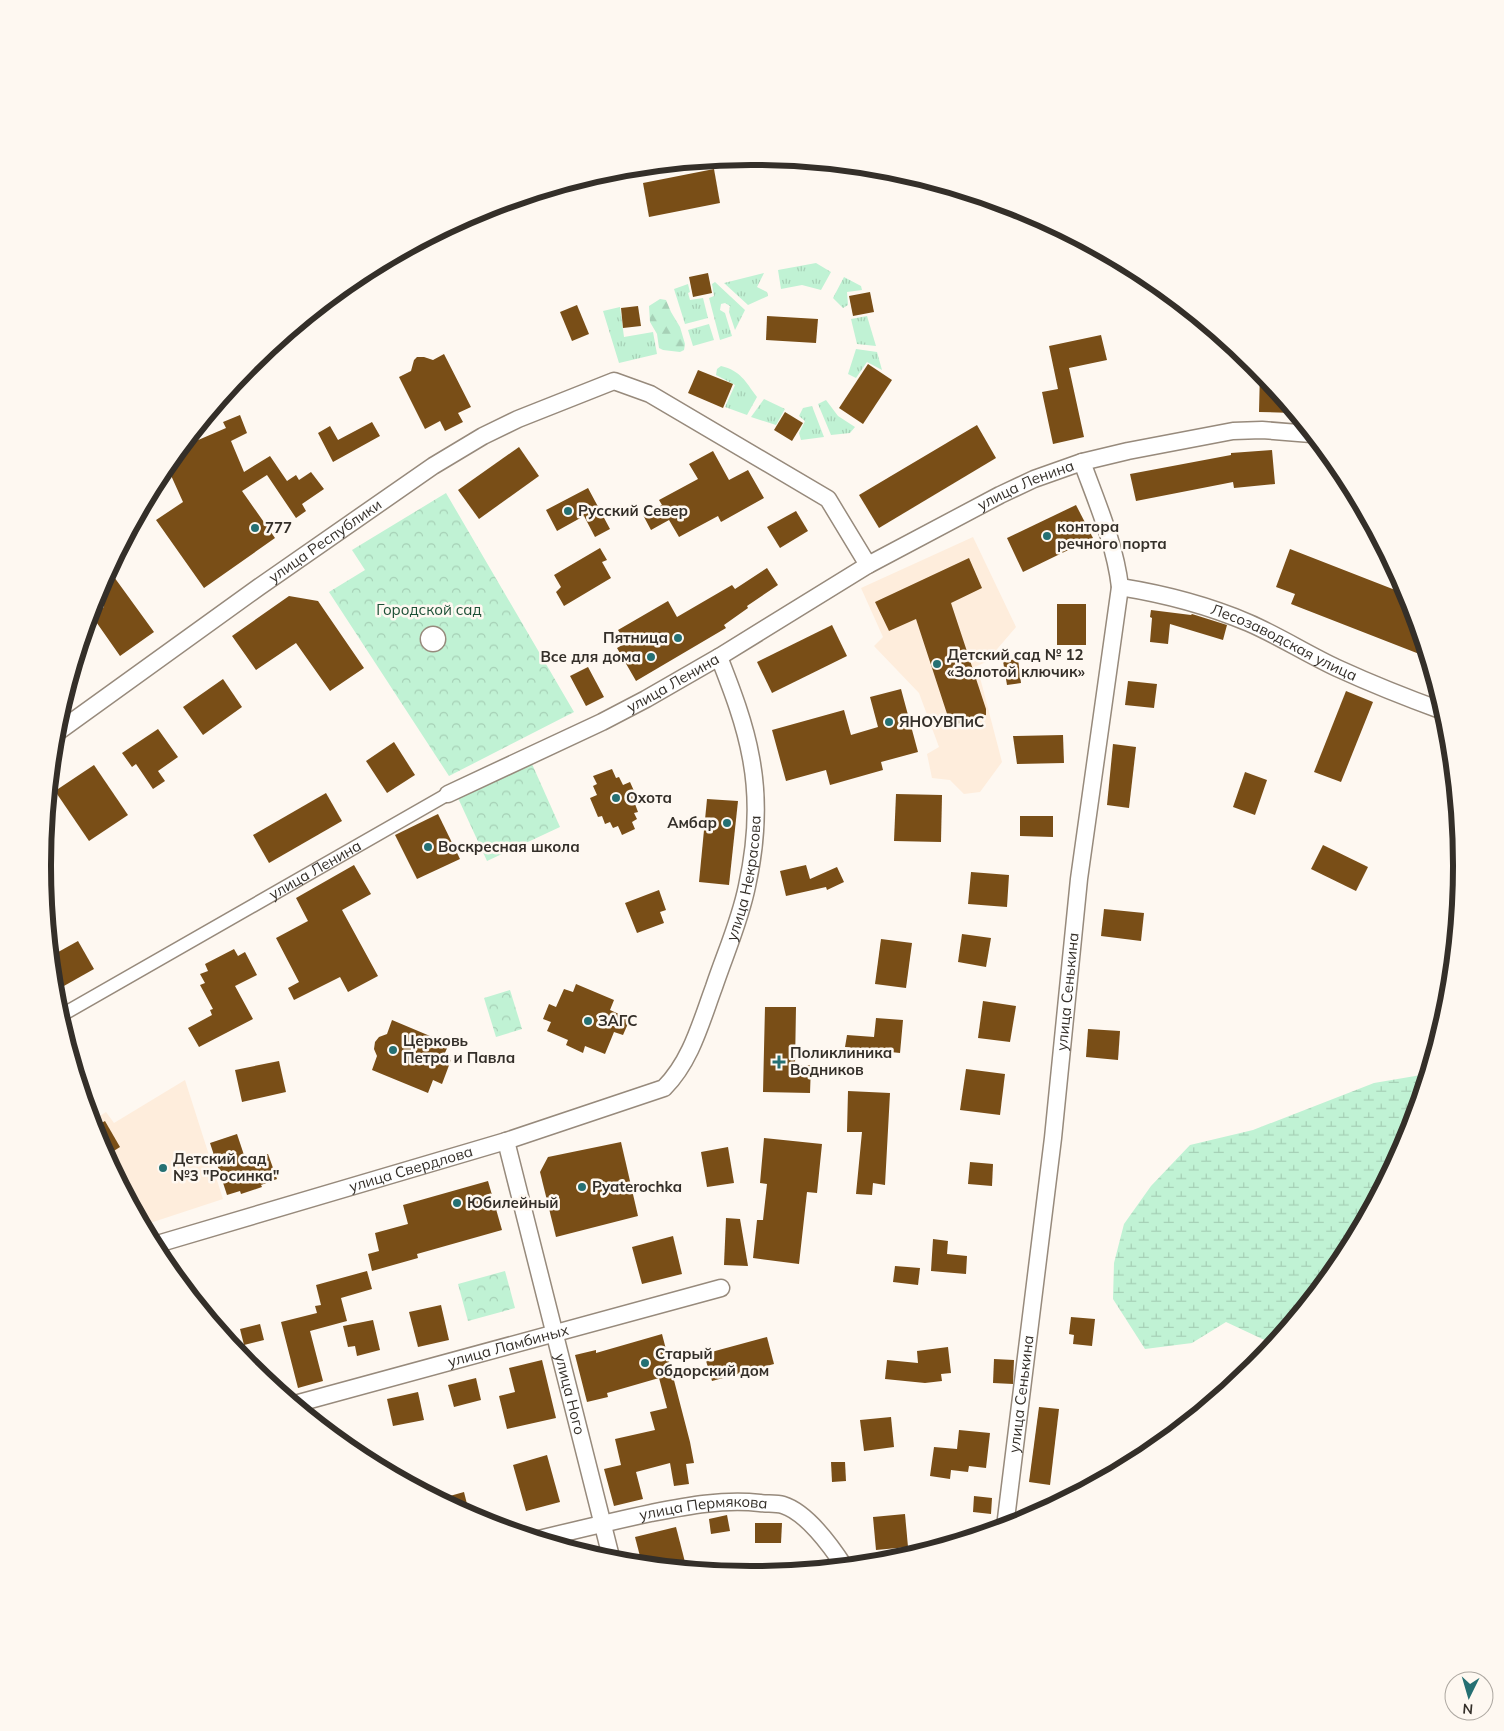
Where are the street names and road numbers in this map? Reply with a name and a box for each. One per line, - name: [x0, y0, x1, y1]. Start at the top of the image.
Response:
- street label: улица Ленина: [974, 456, 1076, 514]
- street label: улица Республики: [265, 495, 385, 587]
- street label: Лесозаводская улица: [1209, 599, 1360, 685]
- street label: улица Ленина: [623, 649, 723, 716]
- street label: улица Некрасова: [722, 815, 765, 943]
- street label: улица Ленина: [265, 836, 365, 904]
- street label: улица Сенькина: [1052, 932, 1083, 1052]
- street label: улица Свердлова: [347, 1141, 475, 1196]
- street label: улица Ламбиных: [446, 1320, 571, 1371]
- street label: улица Сенькина: [1004, 1334, 1038, 1454]
- street label: улица Ного: [551, 1351, 590, 1437]
- street label: улица Пермякова: [637, 1492, 768, 1524]

